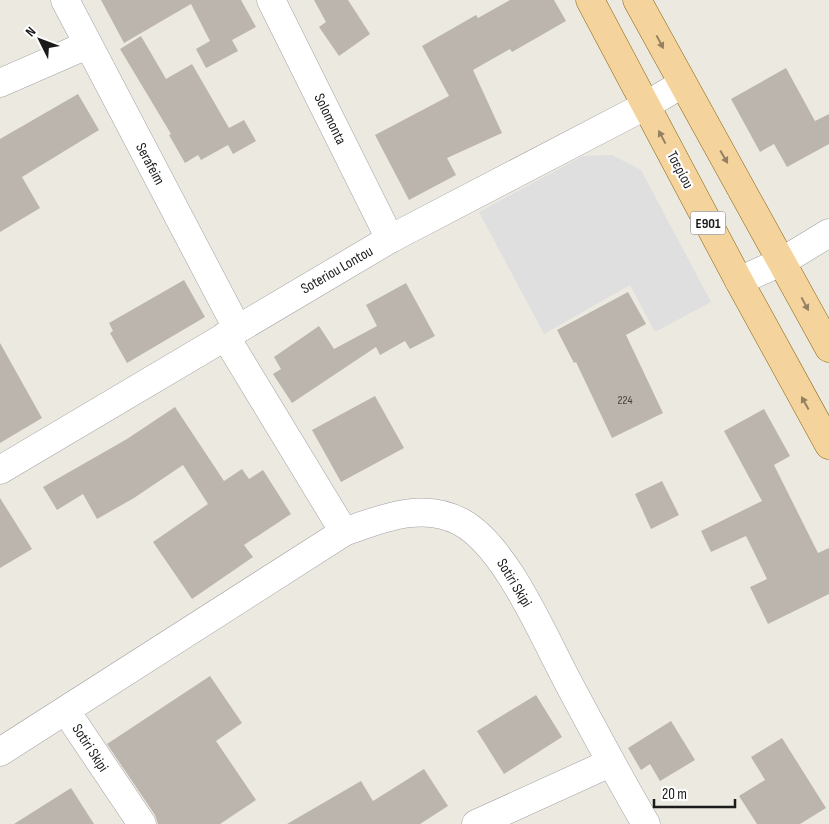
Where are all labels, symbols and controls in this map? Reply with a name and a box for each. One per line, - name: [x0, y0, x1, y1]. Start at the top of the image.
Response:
- north arrow: [15, 15, 65, 65]
- text: N: [22, 23, 40, 40]
- one-way arrow: [656, 35, 664, 49]
- street label: Solomonta: [310, 90, 351, 148]
- one-way arrow: [658, 129, 666, 144]
- street label: Serafeim: [131, 140, 169, 188]
- street label: Τσερίου: [662, 148, 698, 192]
- one-way arrow: [719, 150, 728, 163]
- road number: E901: [690, 212, 726, 234]
- street label: Soteriou Lontou: [298, 242, 376, 298]
- one-way arrow: [801, 297, 810, 310]
- house number: 224: [618, 393, 632, 408]
- one-way arrow: [801, 396, 809, 410]
- street label: Sotiri Skipi: [492, 555, 536, 611]
- street label: Sotiri Skipi: [67, 720, 113, 776]
- scale bar: [654, 776, 735, 808]
- text: 20 m: [662, 785, 687, 804]

